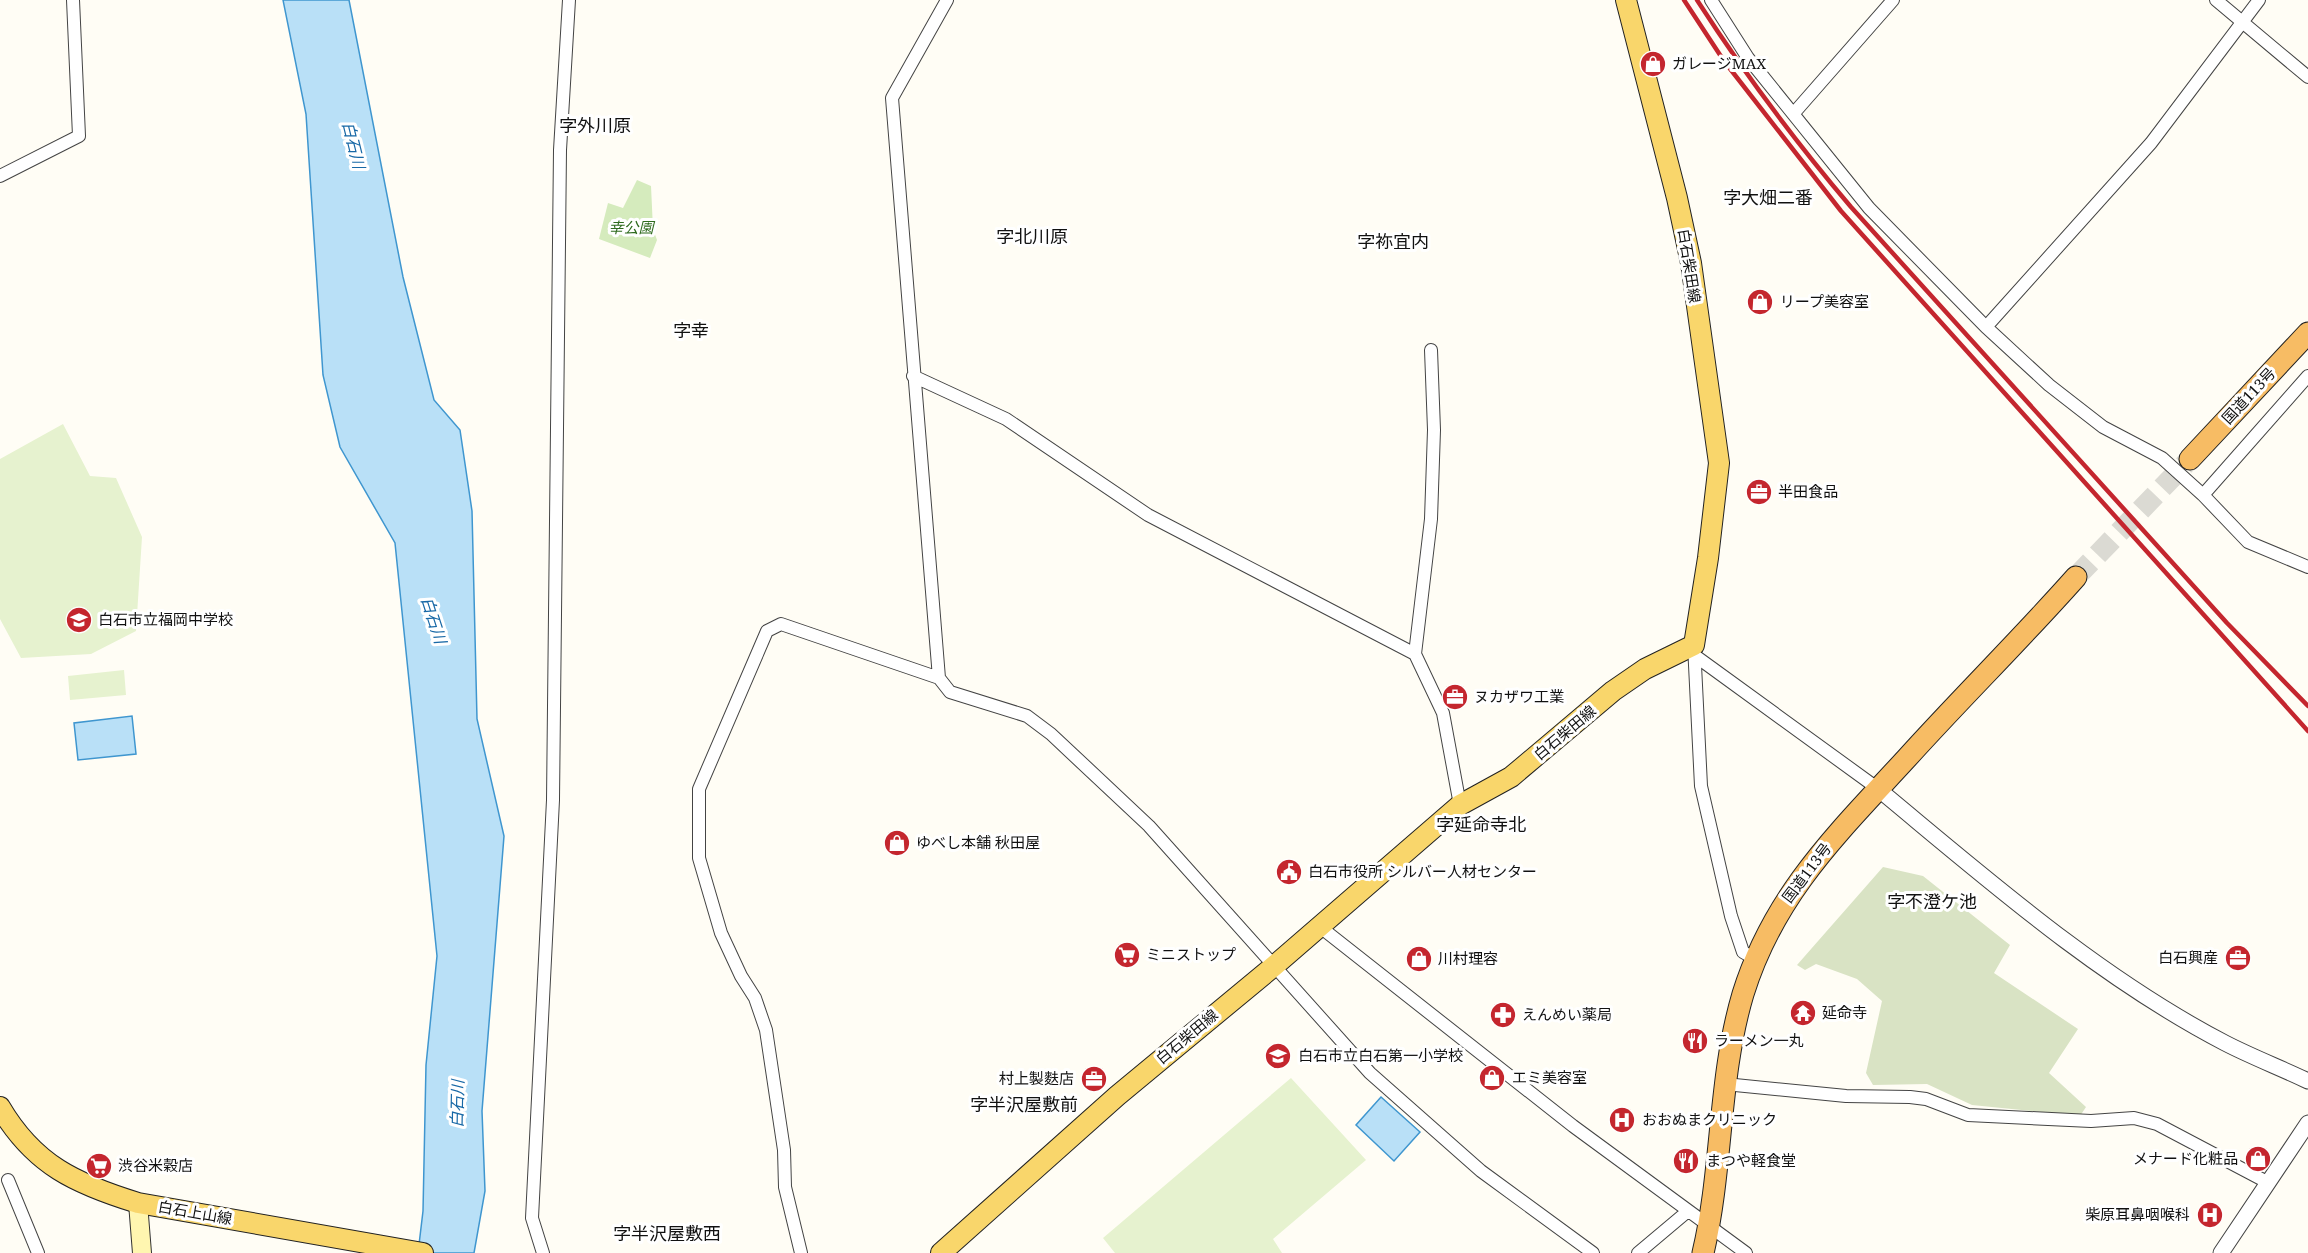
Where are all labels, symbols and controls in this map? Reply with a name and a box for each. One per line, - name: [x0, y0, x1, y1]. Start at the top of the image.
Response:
- shop icon: ガレージMAX: [1638, 49, 1668, 79]
- place label: ガレージMAX: [1672, 53, 1766, 73]
- district label: 字外川原: [559, 113, 631, 137]
- water label: 白石川: [338, 119, 371, 173]
- district label: 字大畑二番: [1723, 185, 1813, 209]
- park label: 幸公園: [608, 217, 655, 237]
- district label: 字北川原: [996, 224, 1068, 248]
- street label: 白石柴田線: [1674, 227, 1706, 304]
- district label: 字祢宜内: [1357, 229, 1429, 253]
- shop icon: リープ美容室: [1745, 287, 1775, 317]
- place label: リープ美容室: [1780, 291, 1869, 311]
- district label: 字幸: [673, 318, 709, 342]
- street label: 国道113号: [2217, 363, 2280, 428]
- office icon: 半田食品: [1744, 477, 1774, 507]
- place label: 半田食品: [1778, 481, 1838, 501]
- water label: 白石川: [416, 594, 452, 648]
- school or university icon: 白石市立福岡中学校: [64, 605, 94, 635]
- place label: 白石市立福岡中学校: [98, 609, 233, 629]
- office icon: ヌカザワ工業: [1440, 682, 1470, 712]
- place label: ヌカザワ工業: [1474, 686, 1564, 706]
- street label: 白石柴田線: [1529, 700, 1600, 764]
- district label: 字延命寺北: [1436, 812, 1526, 836]
- shop icon: ゆべし本舗 秋田屋: [882, 828, 912, 858]
- place label: ゆべし本舗 秋田屋: [916, 832, 1040, 852]
- street label: 国道113号: [1777, 838, 1835, 906]
- public building icon: 白石市役所 シルバー人材センター: [1274, 857, 1304, 887]
- place label: 白石市役所 シルバー人材センター: [1308, 861, 1537, 881]
- district label: 字不澄ケ池: [1887, 889, 1977, 913]
- supermarket icon: ミニストップ: [1112, 940, 1142, 970]
- office icon: 白石興産: [2223, 943, 2253, 973]
- place label: ミニストップ: [1146, 944, 1236, 964]
- shop icon: 川村理容: [1404, 944, 1434, 974]
- place label: 白石興産: [2158, 947, 2218, 967]
- place label: 川村理容: [1438, 948, 1498, 968]
- temple icon: 延命寺: [1788, 998, 1818, 1028]
- pharmacy icon: えんめい薬局: [1488, 1000, 1518, 1030]
- place label: 延命寺: [1822, 1002, 1867, 1022]
- street label: 白石柴田線: [1151, 1004, 1222, 1068]
- place label: えんめい薬局: [1522, 1004, 1612, 1024]
- restaurant icon: ラーメン一丸: [1680, 1026, 1710, 1056]
- place label: ラーメン一丸: [1714, 1030, 1803, 1050]
- school or university icon: 白石市立白石第一小学校: [1263, 1041, 1293, 1071]
- place label: 白石市立白石第一小学校: [1298, 1045, 1463, 1065]
- shop icon: エミ美容室: [1477, 1063, 1507, 1093]
- office icon: 村上製麩店: [1079, 1064, 1109, 1094]
- place label: エミ美容室: [1512, 1067, 1587, 1087]
- place label: 村上製麩店: [999, 1068, 1074, 1088]
- water label: 白石川: [446, 1078, 468, 1128]
- district label: 字半沢屋敷前: [970, 1092, 1078, 1116]
- hospital icon: おおぬまクリニック: [1607, 1105, 1637, 1135]
- place label: おおぬまクリニック: [1642, 1109, 1777, 1129]
- shop icon: メナード化粧品: [2243, 1144, 2273, 1174]
- restaurant icon: まつや軽食堂: [1671, 1146, 1701, 1176]
- place label: メナード化粧品: [2133, 1148, 2238, 1168]
- place label: まつや軽食堂: [1706, 1150, 1796, 1170]
- supermarket icon: 渋谷米穀店: [84, 1151, 114, 1181]
- place label: 渋谷米穀店: [118, 1155, 193, 1175]
- street label: 白石上山線: [156, 1196, 234, 1228]
- hospital icon: 柴原耳鼻咽喉科: [2195, 1200, 2225, 1230]
- place label: 柴原耳鼻咽喉科: [2085, 1204, 2190, 1224]
- district label: 字半沢屋敷西: [613, 1221, 721, 1245]

